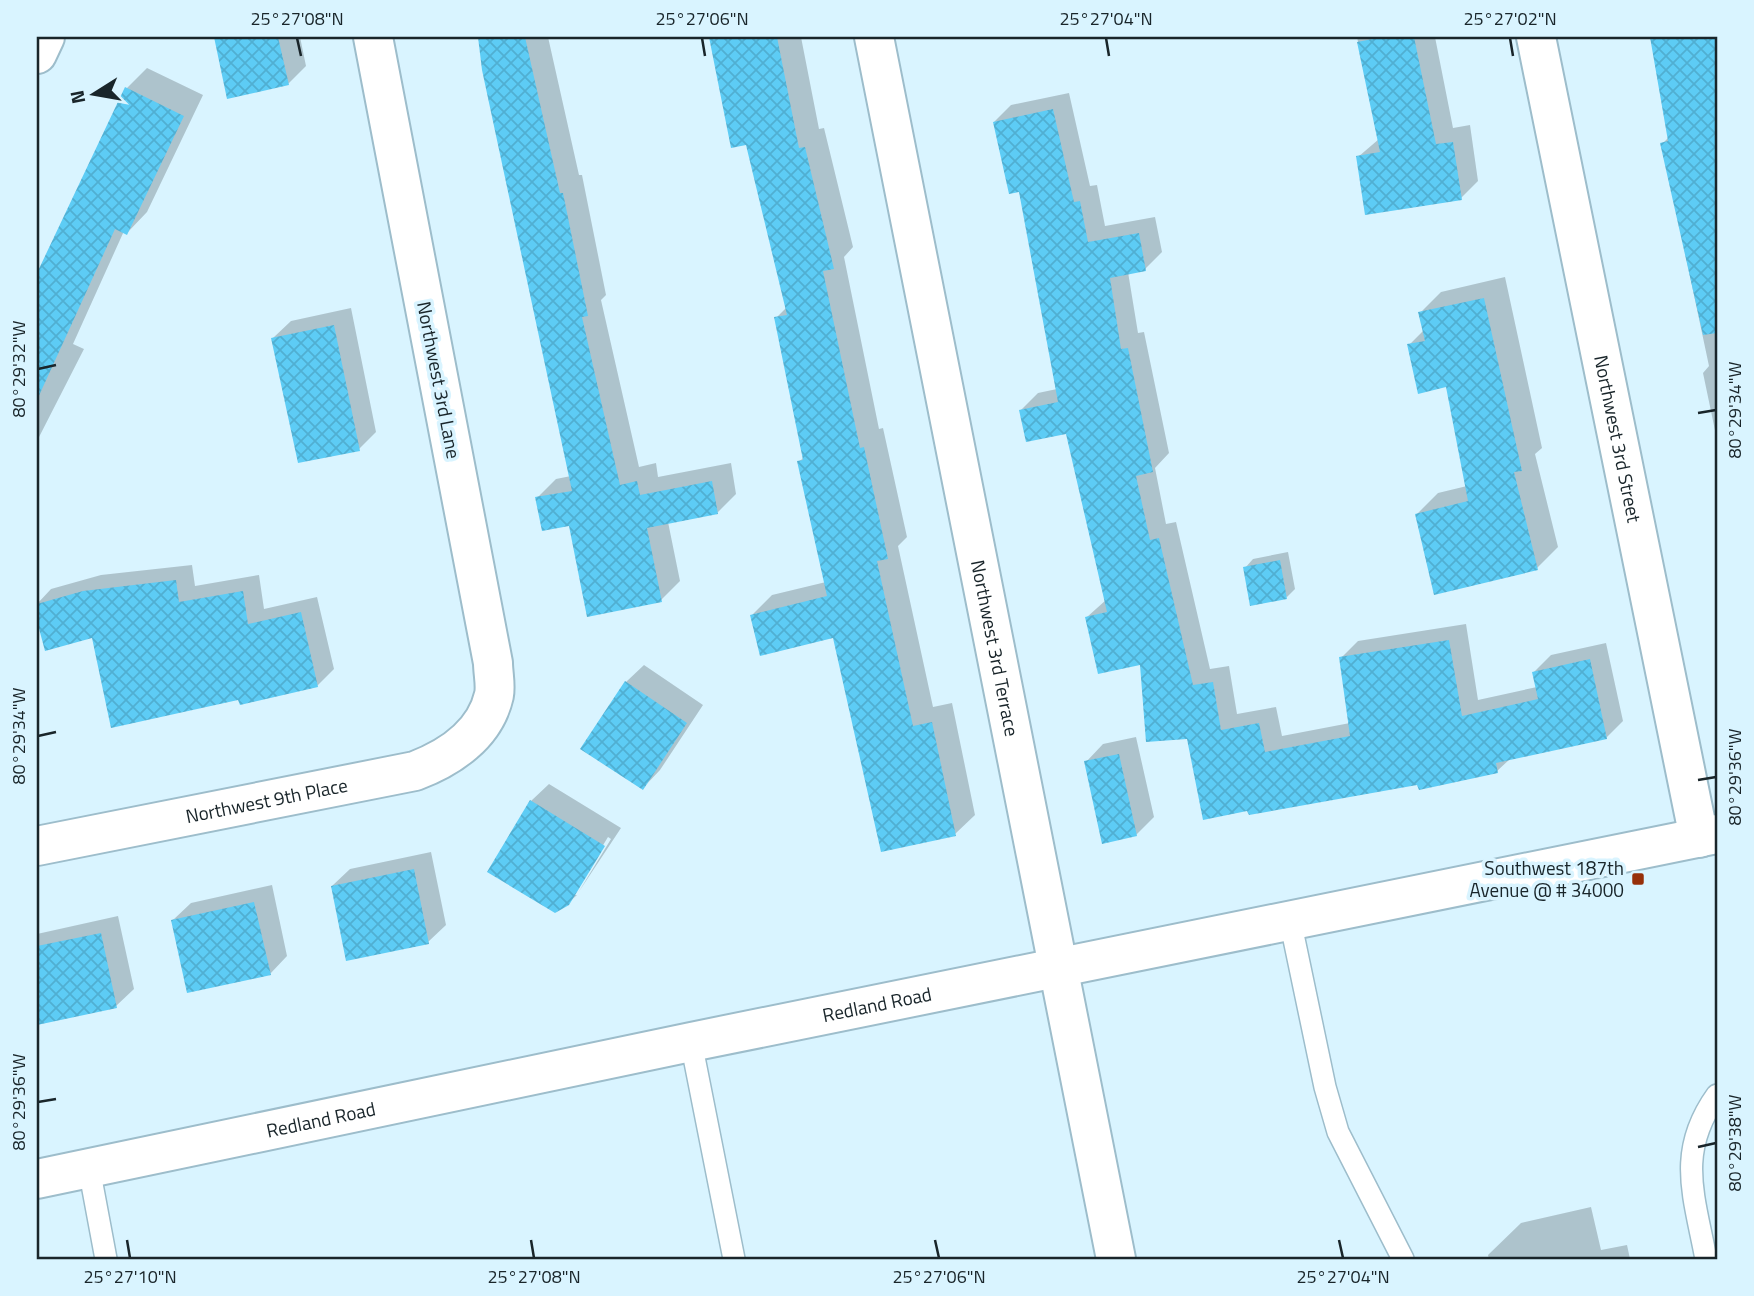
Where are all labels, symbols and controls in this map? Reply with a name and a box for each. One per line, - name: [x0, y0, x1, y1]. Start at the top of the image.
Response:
- text: 25°27'08"N: [250, 5, 344, 32]
- text: 25°27'06"N: [655, 5, 749, 32]
- text: 25°27'04"N: [1059, 5, 1153, 32]
- text: 25°27'02"N: [1463, 5, 1557, 32]
- north arrow: [60, 60, 130, 130]
- text: N: [61, 88, 92, 107]
- street label: Northwest 3rd Lane: [410, 299, 469, 461]
- text: 80°29'32"W: [5, 320, 32, 417]
- street label: Northwest 3rd Street: [1587, 352, 1649, 525]
- text: 80°29'34"W: [1721, 361, 1748, 458]
- street label: Northwest 3rd Terrace: [964, 557, 1027, 739]
- text: 80°29'34"W: [5, 687, 32, 784]
- text: 80°29'36"W: [1721, 728, 1748, 825]
- street label: Northwest 9th Place: [183, 770, 350, 830]
- place label: Southwest 187th Avenue @ # 34000: [1470, 853, 1624, 904]
- marker: Southwest 187th Avenue @ # 34000: [1630, 871, 1646, 887]
- street label: Redland Road: [820, 979, 934, 1029]
- text: 80°29'36"W: [5, 1053, 32, 1150]
- street label: Redland Road: [264, 1094, 378, 1145]
- text: 80°29'38"W: [1721, 1094, 1748, 1191]
- text: 25°27'10"N: [83, 1263, 177, 1290]
- text: 25°27'08"N: [487, 1263, 581, 1290]
- text: 25°27'06"N: [892, 1263, 986, 1290]
- text: 25°27'04"N: [1296, 1263, 1390, 1290]

